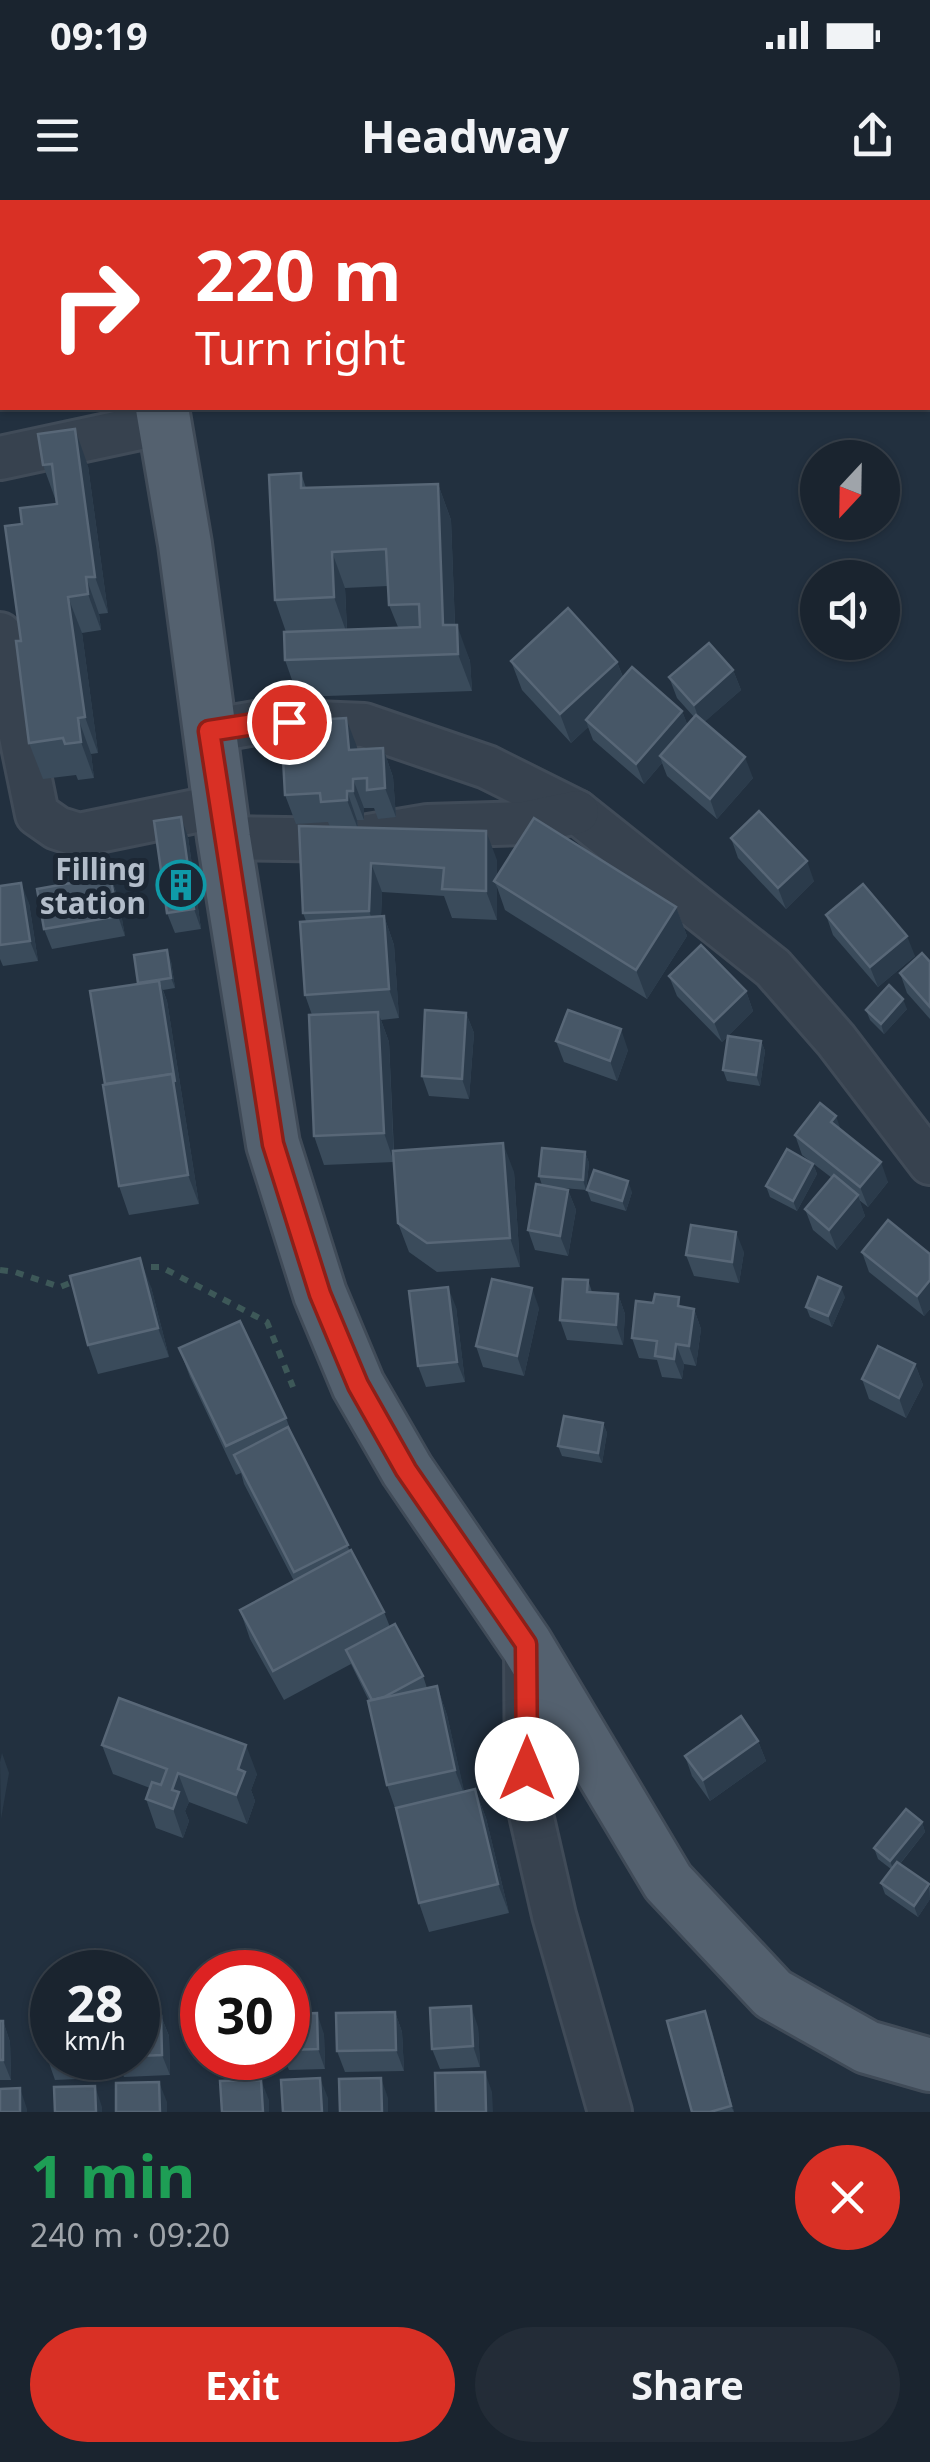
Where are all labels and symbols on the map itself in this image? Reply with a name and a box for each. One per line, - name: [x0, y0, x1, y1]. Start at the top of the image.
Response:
- north arrow: [800, 440, 900, 540]
- pin: [247, 680, 332, 765]
- place label: Filling station: [40, 848, 146, 923]
- building icon: Filling station: [155, 859, 207, 911]
- position arrow: [475, 1717, 579, 1821]
- speed limit sign: 30: [180, 1950, 310, 2080]

